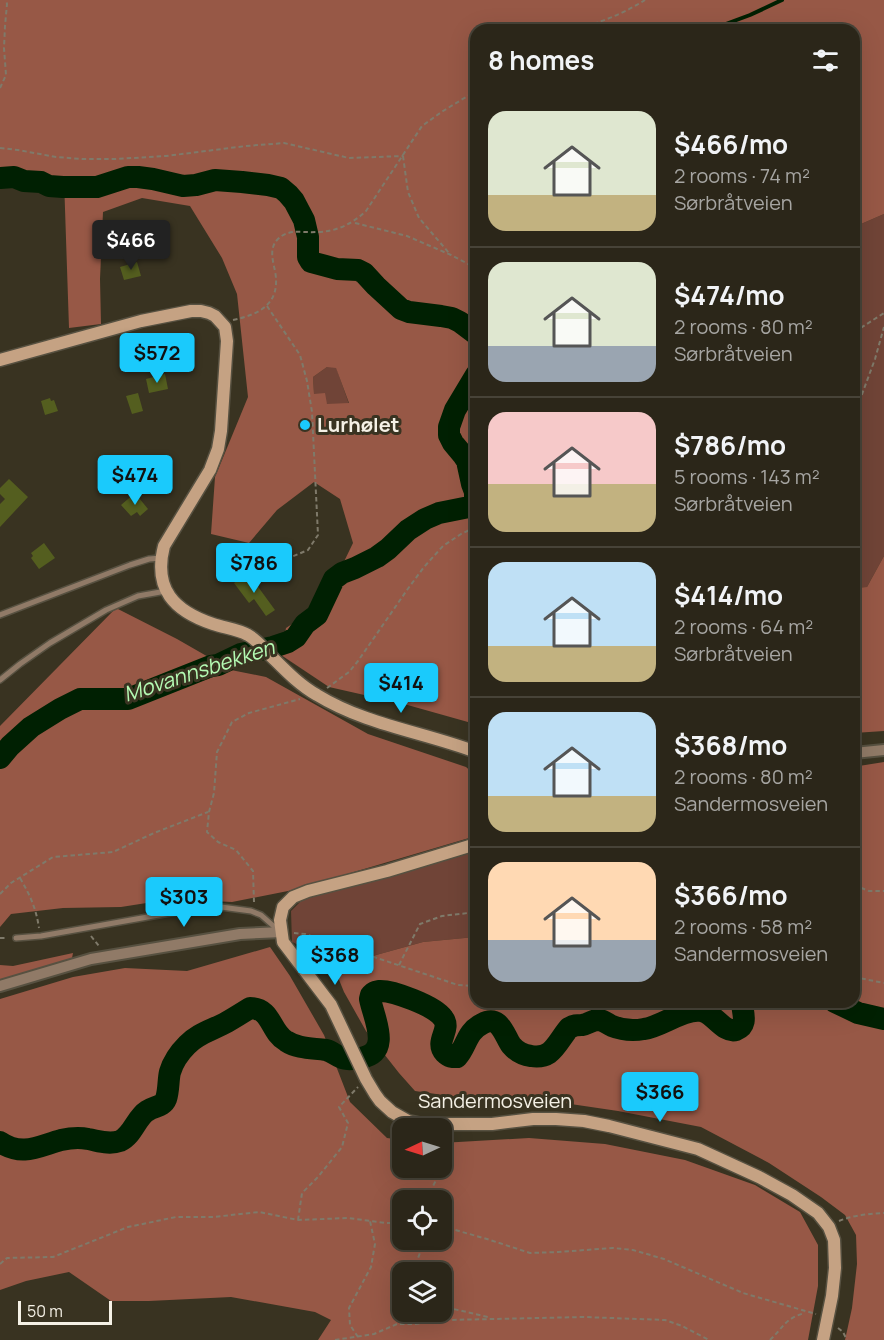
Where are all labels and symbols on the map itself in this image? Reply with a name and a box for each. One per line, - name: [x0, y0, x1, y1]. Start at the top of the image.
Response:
- pin: $466: [95, 220, 167, 271]
- pin: $572: [121, 333, 193, 384]
- place label: Lurhølet: [317, 411, 399, 438]
- marker: Lurhølet: [298, 418, 312, 432]
- pin: $474: [99, 455, 171, 506]
- pin: $786: [218, 543, 290, 594]
- water label: Movannsbekken: [120, 632, 279, 708]
- pin: $414: [365, 663, 437, 714]
- pin: $303: [148, 877, 220, 928]
- pin: $368: [299, 935, 371, 986]
- pin: $366: [624, 1072, 696, 1123]
- street label: Sandermosveien: [418, 1087, 572, 1114]
- north arrow: [392, 1118, 452, 1178]
- scale bar: [18, 1298, 112, 1326]

